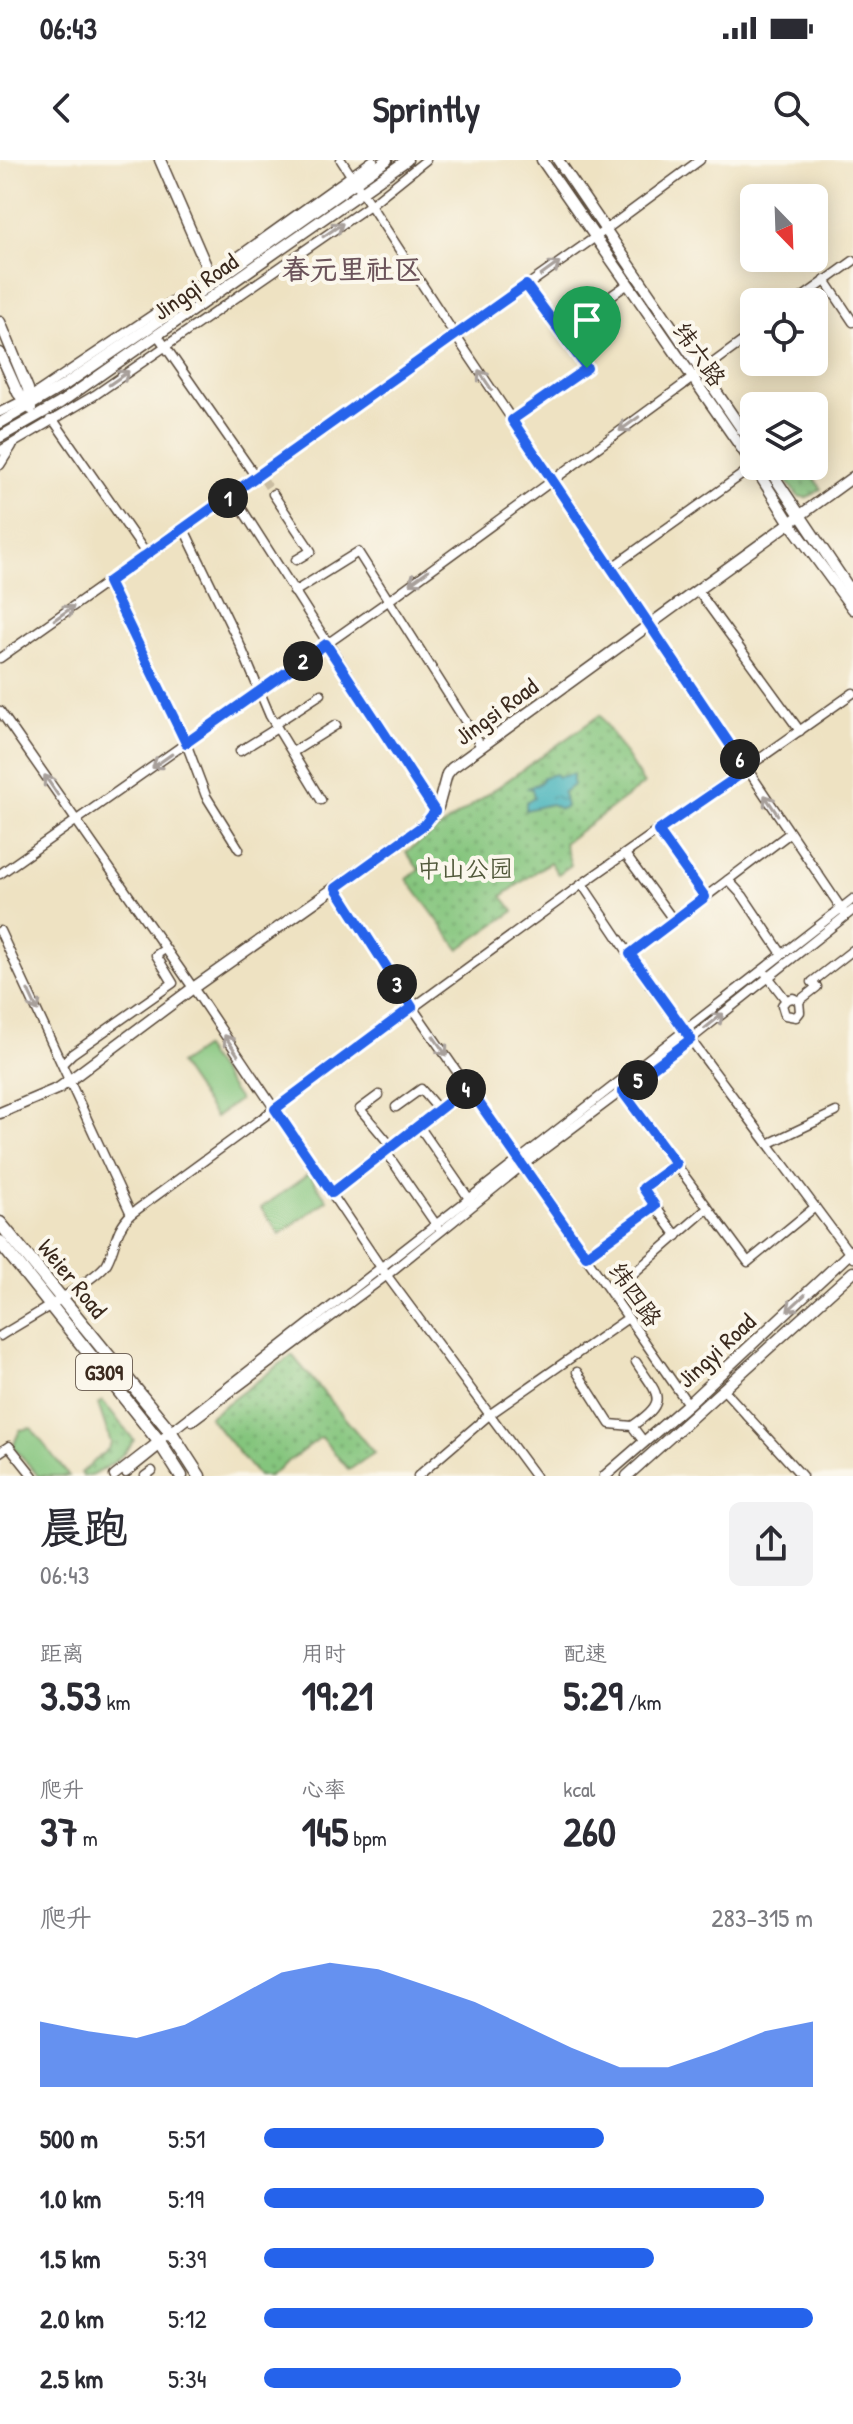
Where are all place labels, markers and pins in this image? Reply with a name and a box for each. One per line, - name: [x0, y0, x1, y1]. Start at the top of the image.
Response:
- pin: [553, 286, 621, 368]
- pin: 1: [208, 478, 248, 518]
- pin: 2: [283, 641, 323, 681]
- pin: 6: [720, 739, 760, 779]
- pin: 3: [377, 964, 417, 1004]
- pin: 5: [618, 1060, 658, 1100]
- pin: 4: [446, 1069, 486, 1109]

